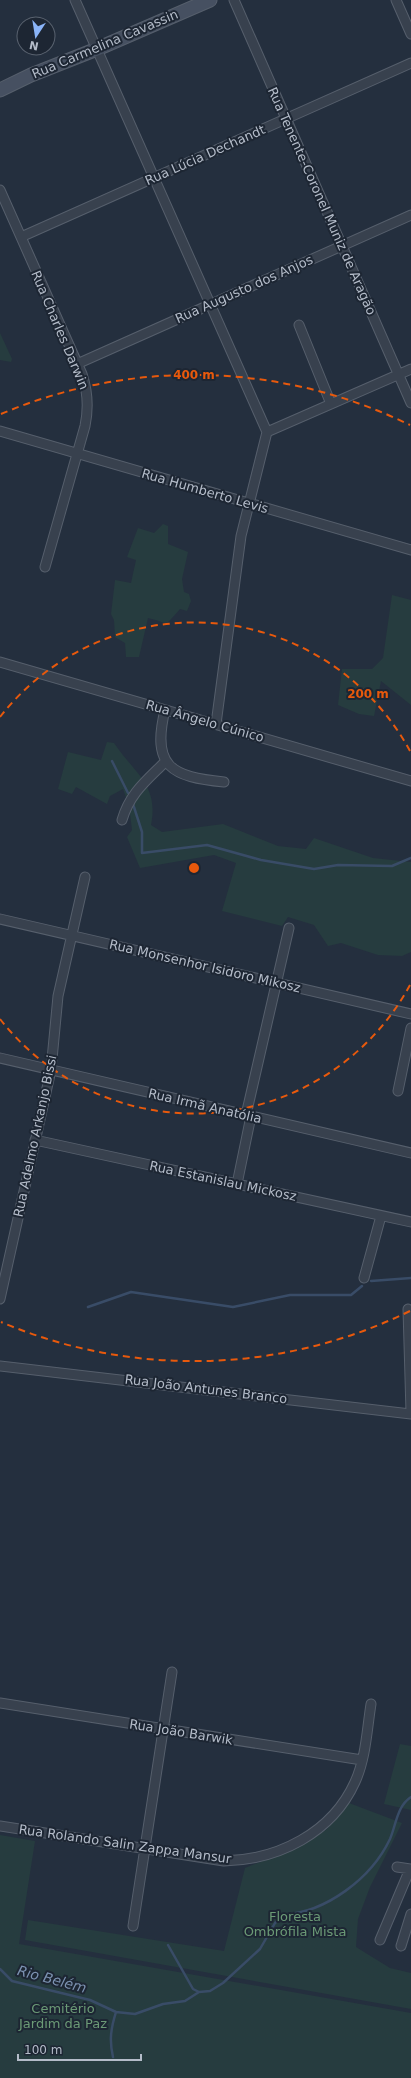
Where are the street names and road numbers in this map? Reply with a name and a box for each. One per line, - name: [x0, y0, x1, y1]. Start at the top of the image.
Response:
- street label: Rua Carmelina Cavassin: [30, 6, 180, 82]
- street label: Rua Tenente-Coronel Muniz de Aragão: [265, 85, 379, 317]
- street label: Rua Lúcia Dechandt: [143, 122, 267, 188]
- street label: Rua Augusto dos Anjos: [173, 252, 315, 326]
- street label: Rua Charles Darwin: [28, 268, 92, 392]
- street label: Rua Humberto Levis: [140, 466, 270, 516]
- street label: Rua Ângelo Cúnico: [144, 697, 266, 745]
- street label: Rua Monsenhor Isidoro Mikosz: [108, 937, 302, 995]
- street label: Rua Adelmo Arkanjo Bissi: [10, 1054, 60, 1218]
- street label: Rua Irmã Anatólia: [147, 1086, 263, 1126]
- street label: Rua Estanislau Mickosz: [148, 1158, 298, 1204]
- street label: Rua João Antunes Branco: [124, 1372, 288, 1406]
- street label: Rua João Barwik: [128, 1716, 234, 1748]
- street label: Rua Rolando Salin Zappa Mansur: [18, 1822, 233, 1866]

